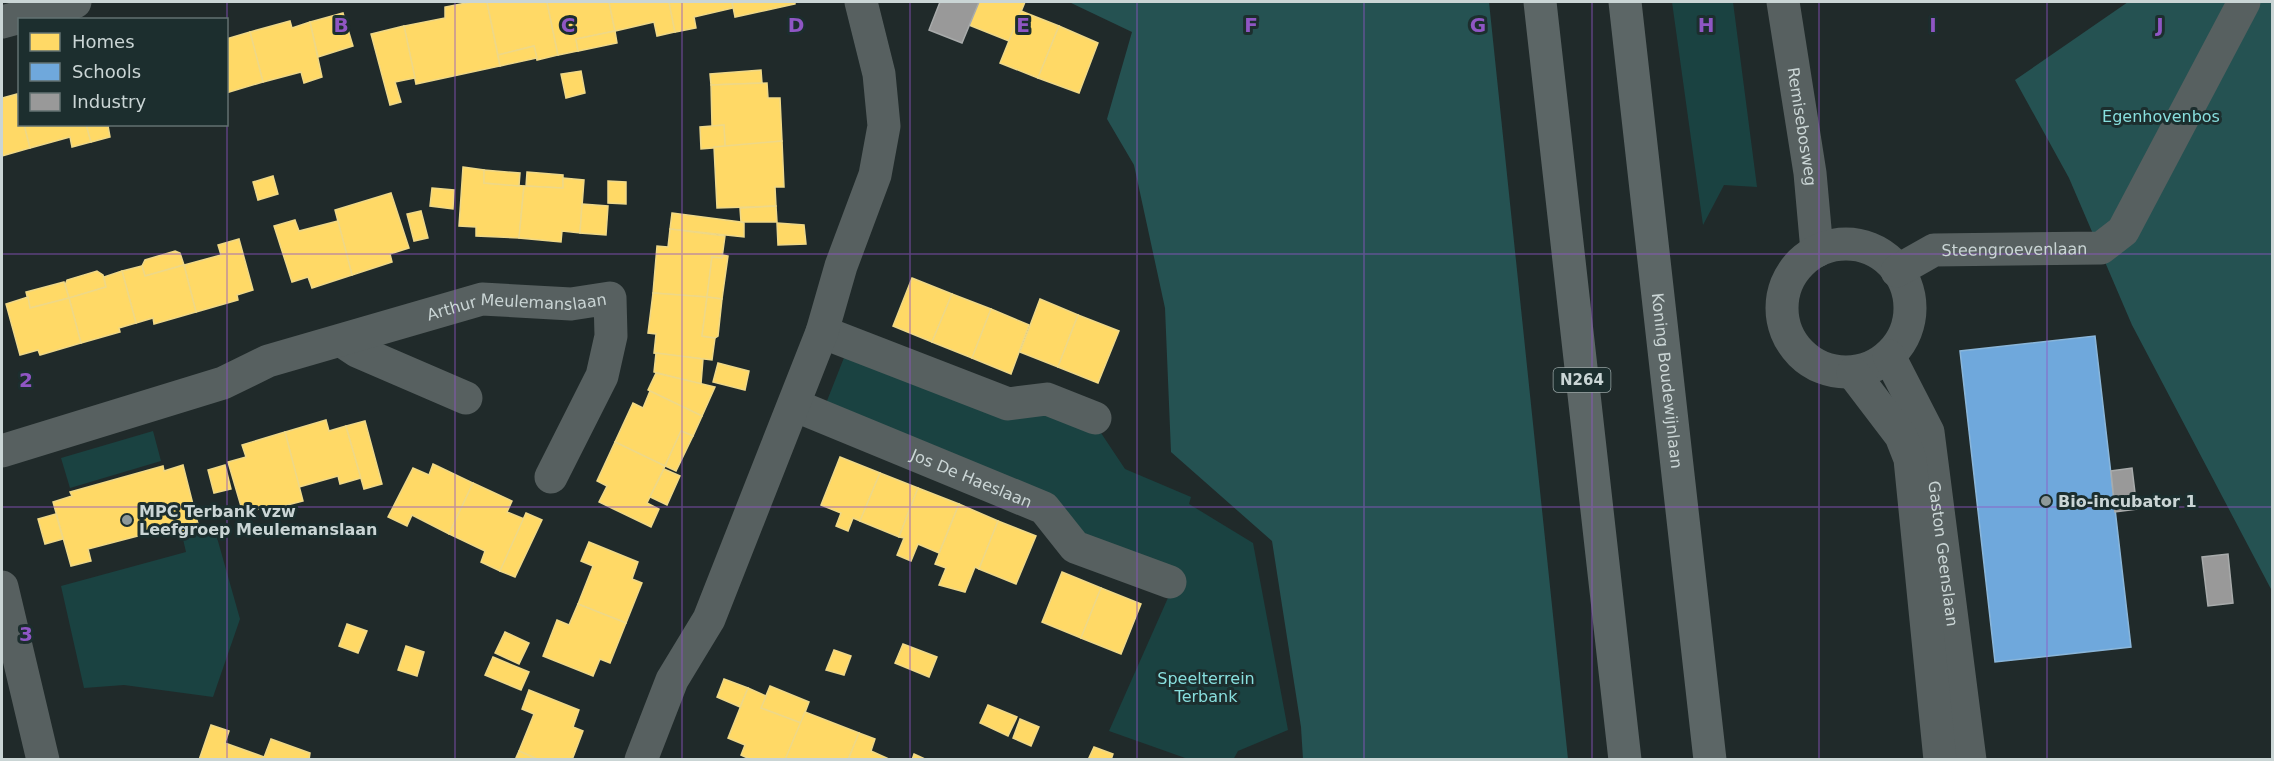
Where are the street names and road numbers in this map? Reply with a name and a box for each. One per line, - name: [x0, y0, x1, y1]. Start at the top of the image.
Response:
- street label: Remisebosweg: [1784, 66, 1821, 187]
- street label: Steengroevenlaan: [1941, 239, 2088, 259]
- street label: Arthur Meulemanslaan: [425, 289, 608, 324]
- street label: Koning Boudewijnlaan: [1648, 292, 1687, 470]
- road number: N264: [1554, 368, 1610, 392]
- street label: Jos De Haeslaan: [907, 444, 1035, 512]
- street label: Gaston Geenslaan: [1925, 480, 1962, 628]

